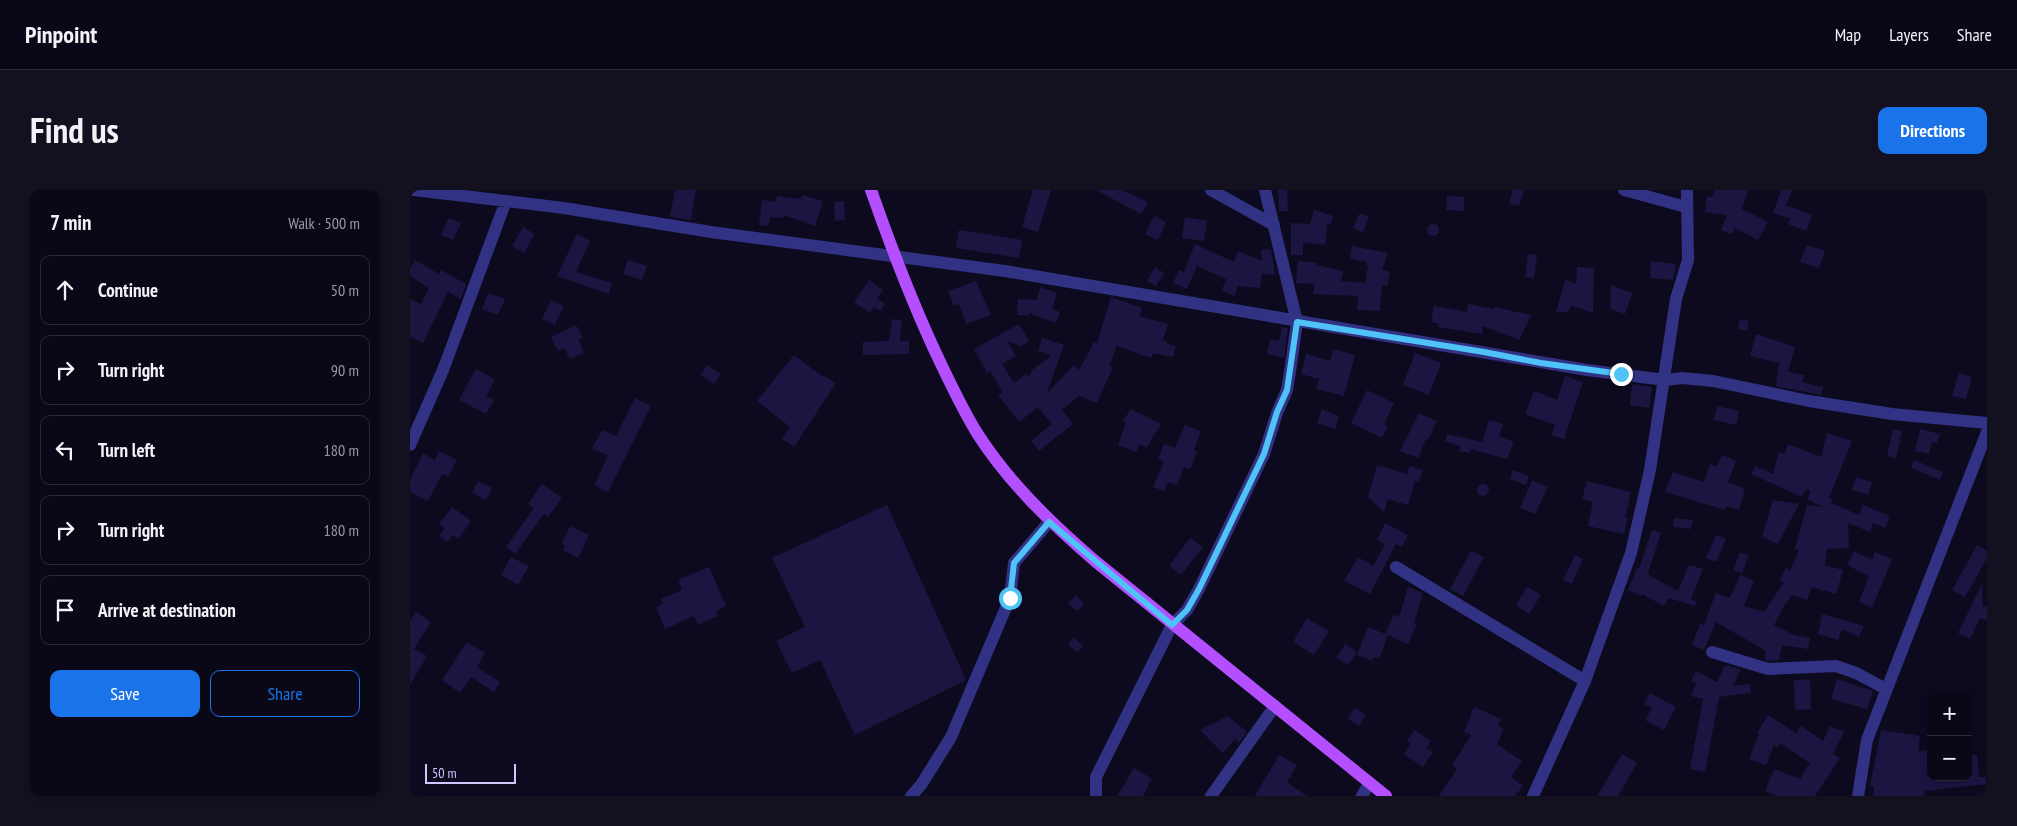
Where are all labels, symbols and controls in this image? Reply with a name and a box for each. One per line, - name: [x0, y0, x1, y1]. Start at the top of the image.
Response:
- text: Pinpoint: [25, 19, 97, 50]
- text: Map: [1835, 23, 1861, 46]
- text: Layers: [1889, 23, 1929, 46]
- text: Share: [1957, 23, 1992, 46]
- text: Find us: [30, 107, 119, 153]
- button: Directions: [1878, 107, 1987, 154]
- text: 7 min: [50, 209, 92, 236]
- text: Walk · 500 m: [288, 213, 360, 233]
- icon: ahead: [51, 276, 79, 304]
- text: Continue: [98, 278, 158, 302]
- text: 50 m: [331, 280, 359, 300]
- icon: right: [51, 356, 79, 384]
- text: Turn right: [98, 358, 164, 382]
- text: 90 m: [331, 360, 359, 380]
- route end: [1610, 363, 1633, 386]
- icon: left: [51, 436, 79, 464]
- text: Turn left: [98, 438, 155, 462]
- text: 180 m: [324, 440, 359, 460]
- icon: right: [51, 516, 79, 544]
- text: Turn right: [98, 518, 164, 542]
- text: 180 m: [324, 520, 359, 540]
- route start: [999, 587, 1022, 610]
- icon: arrive: [51, 596, 79, 624]
- text: Arrive at destination: [98, 598, 236, 622]
- button: Save: [50, 670, 200, 717]
- button: Share: [210, 670, 360, 717]
- map controls: [1927, 691, 1972, 781]
- button: +: [1927, 691, 1972, 736]
- button: −: [1927, 736, 1972, 781]
- scale bar: [425, 761, 516, 784]
- text: 50 m: [432, 764, 457, 782]

